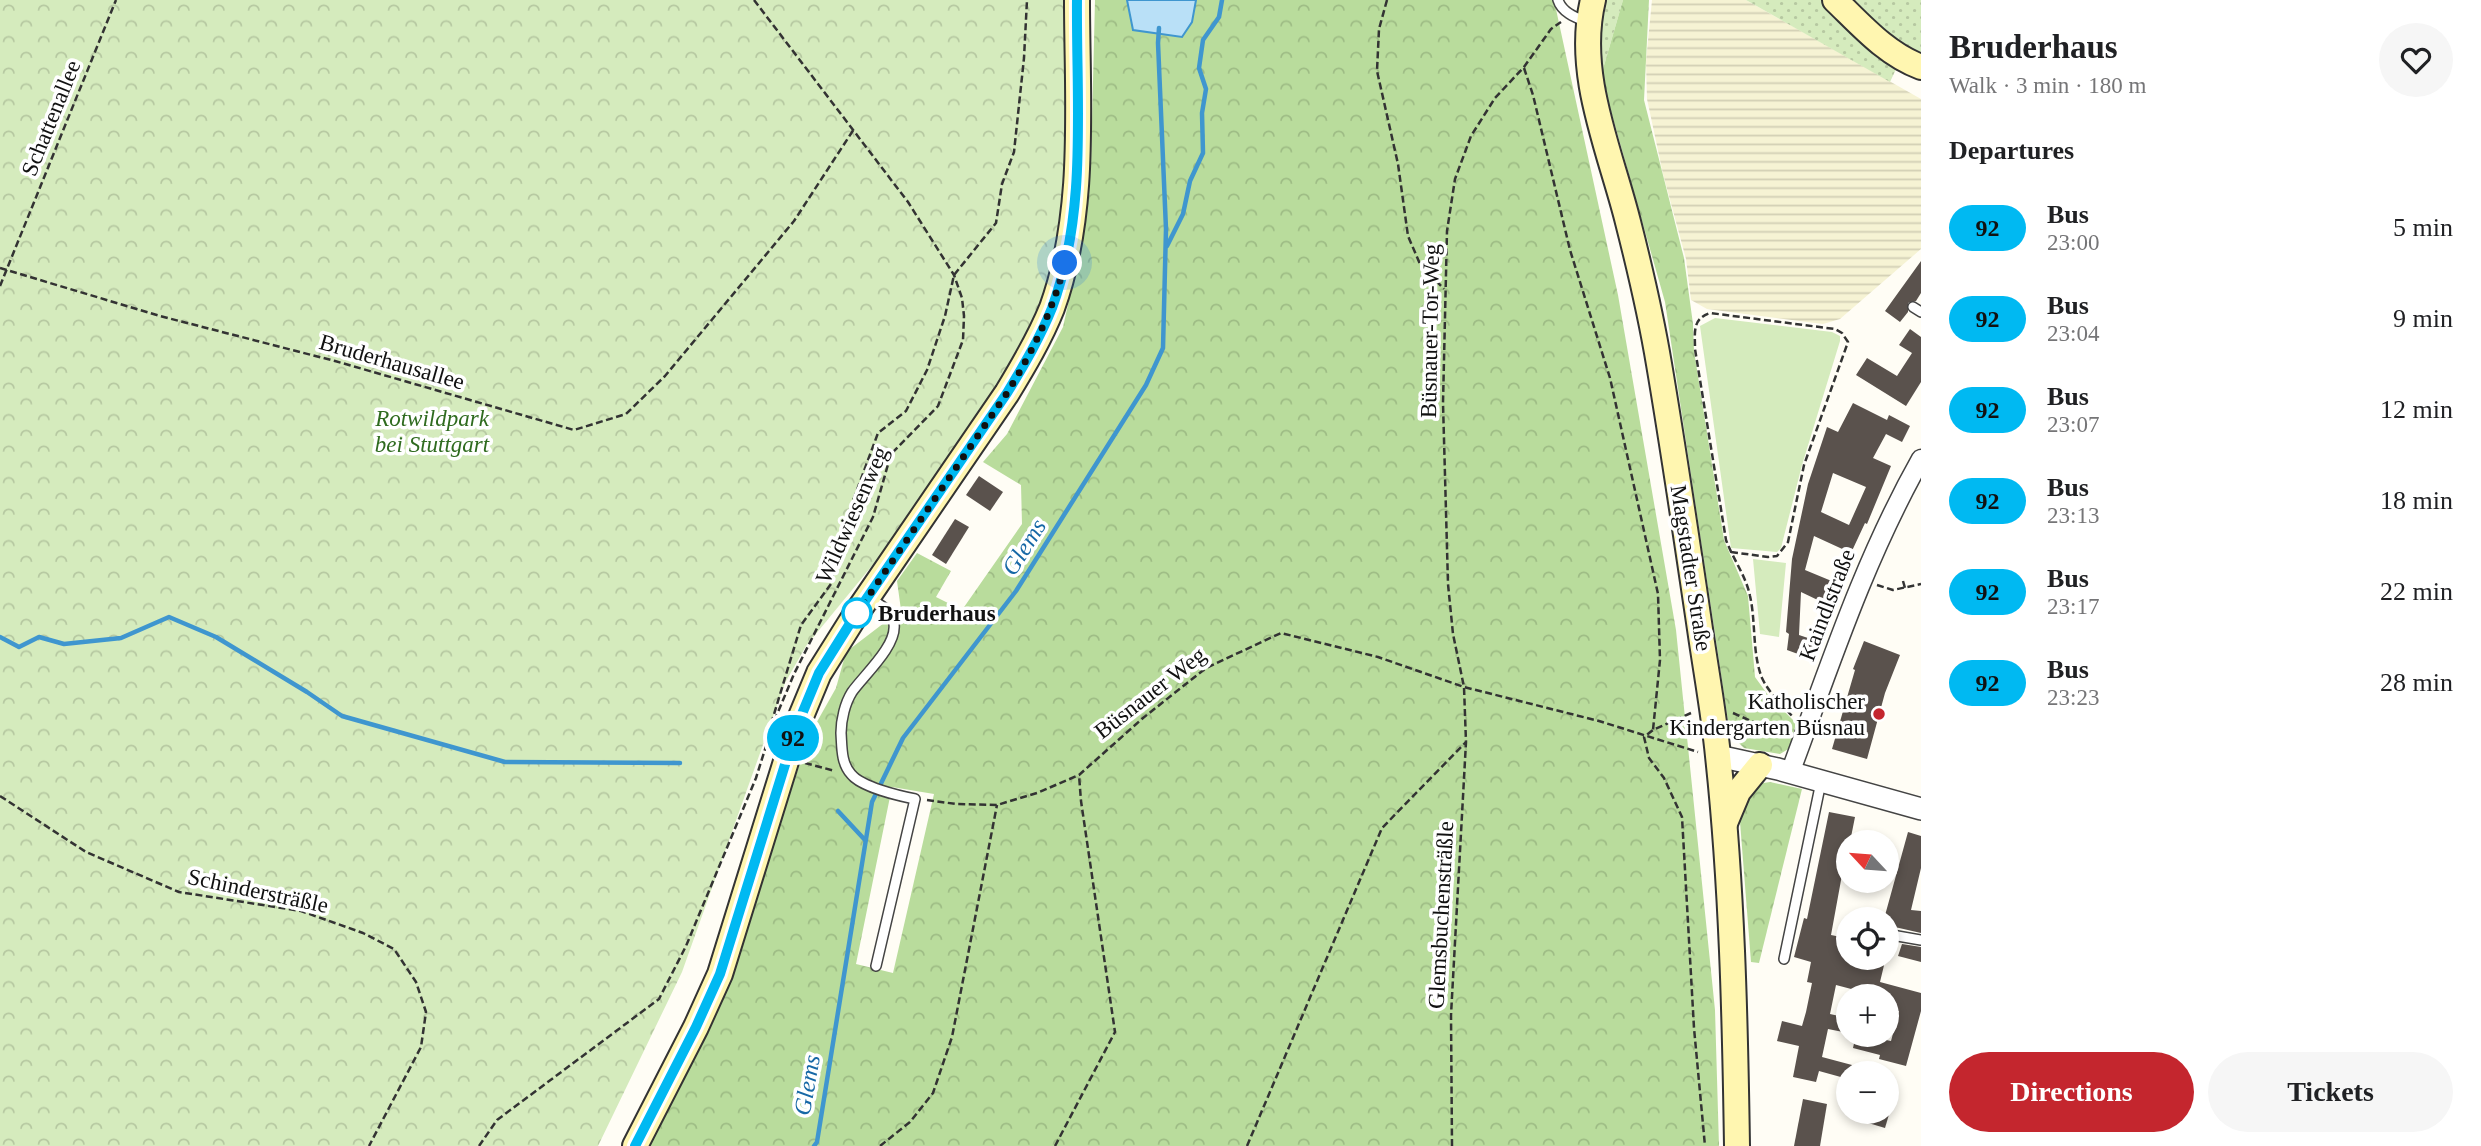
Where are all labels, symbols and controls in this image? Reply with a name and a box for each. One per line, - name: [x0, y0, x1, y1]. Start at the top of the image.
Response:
- button: heart: [2379, 23, 2453, 97]
- text: Bruderhaus: [1949, 29, 2118, 65]
- street label: Schattenallee: [16, 56, 86, 180]
- text: Walk · 3 min · 180 m: [1949, 73, 2146, 98]
- text: Departures: [1949, 136, 2074, 165]
- text: Bus: [2047, 200, 2089, 229]
- text: 5 min: [2393, 213, 2453, 242]
- text: 92: [1976, 215, 2000, 241]
- text: 23:00: [2047, 230, 2099, 255]
- street label: Büsnauer-Tor-Weg: [1416, 243, 1444, 418]
- your location: [1047, 245, 1082, 280]
- text: Bus: [2047, 291, 2089, 320]
- text: 9 min: [2393, 304, 2453, 333]
- text: 92: [1976, 306, 2000, 332]
- text: 23:04: [2047, 321, 2099, 346]
- street label: Bruderhausallee: [317, 329, 467, 395]
- text: Bus: [2047, 382, 2089, 411]
- text: 12 min: [2380, 395, 2453, 424]
- text: 92: [1976, 397, 2000, 423]
- park label: Rotwildpark bei Stuttgart: [374, 406, 490, 457]
- text: 23:07: [2047, 412, 2099, 437]
- street label: Wildwiesenweg: [811, 442, 894, 587]
- text: Bus: [2047, 473, 2089, 502]
- street label: Magstadter Straße: [1666, 483, 1716, 653]
- text: 18 min: [2380, 486, 2453, 515]
- text: 92: [1976, 488, 2000, 514]
- text: 23:13: [2047, 503, 2099, 528]
- water label: Glems: [997, 514, 1051, 580]
- street label: Kaindlstraße: [1794, 546, 1860, 664]
- text: Bus: [2047, 564, 2089, 593]
- text: 22 min: [2380, 577, 2453, 606]
- text: 92: [1976, 579, 2000, 605]
- text: 23:17: [2047, 594, 2099, 619]
- marker: Bruderhaus: [842, 598, 872, 628]
- place label: Bruderhaus: [878, 601, 996, 626]
- street label: Büsnauer Weg: [1090, 642, 1211, 744]
- text: Bus: [2047, 655, 2089, 684]
- text: 28 min: [2380, 668, 2453, 697]
- text: 92: [1976, 670, 2000, 696]
- text: 23:23: [2047, 685, 2099, 710]
- place label: Katholischer Kindergarten Büsnau: [1669, 689, 1865, 740]
- marker: Katholischer Kindergarten Büsnau: [1871, 706, 1887, 722]
- line badge: 92: [762, 715, 824, 761]
- text: 92: [781, 725, 805, 751]
- street label: Glemsbuchensträßle: [1424, 821, 1458, 1009]
- north arrow: [1836, 830, 1899, 892]
- map controls: [1836, 830, 1899, 1124]
- street label: Schindersträßle: [185, 864, 331, 918]
- button: locate: [1836, 907, 1899, 970]
- button: +: [1836, 984, 1899, 1047]
- button: Directions: [1949, 1052, 2194, 1132]
- button: Tickets: [2208, 1052, 2453, 1132]
- water label: Glems: [789, 1053, 825, 1117]
- button: −: [1836, 1061, 1899, 1124]

